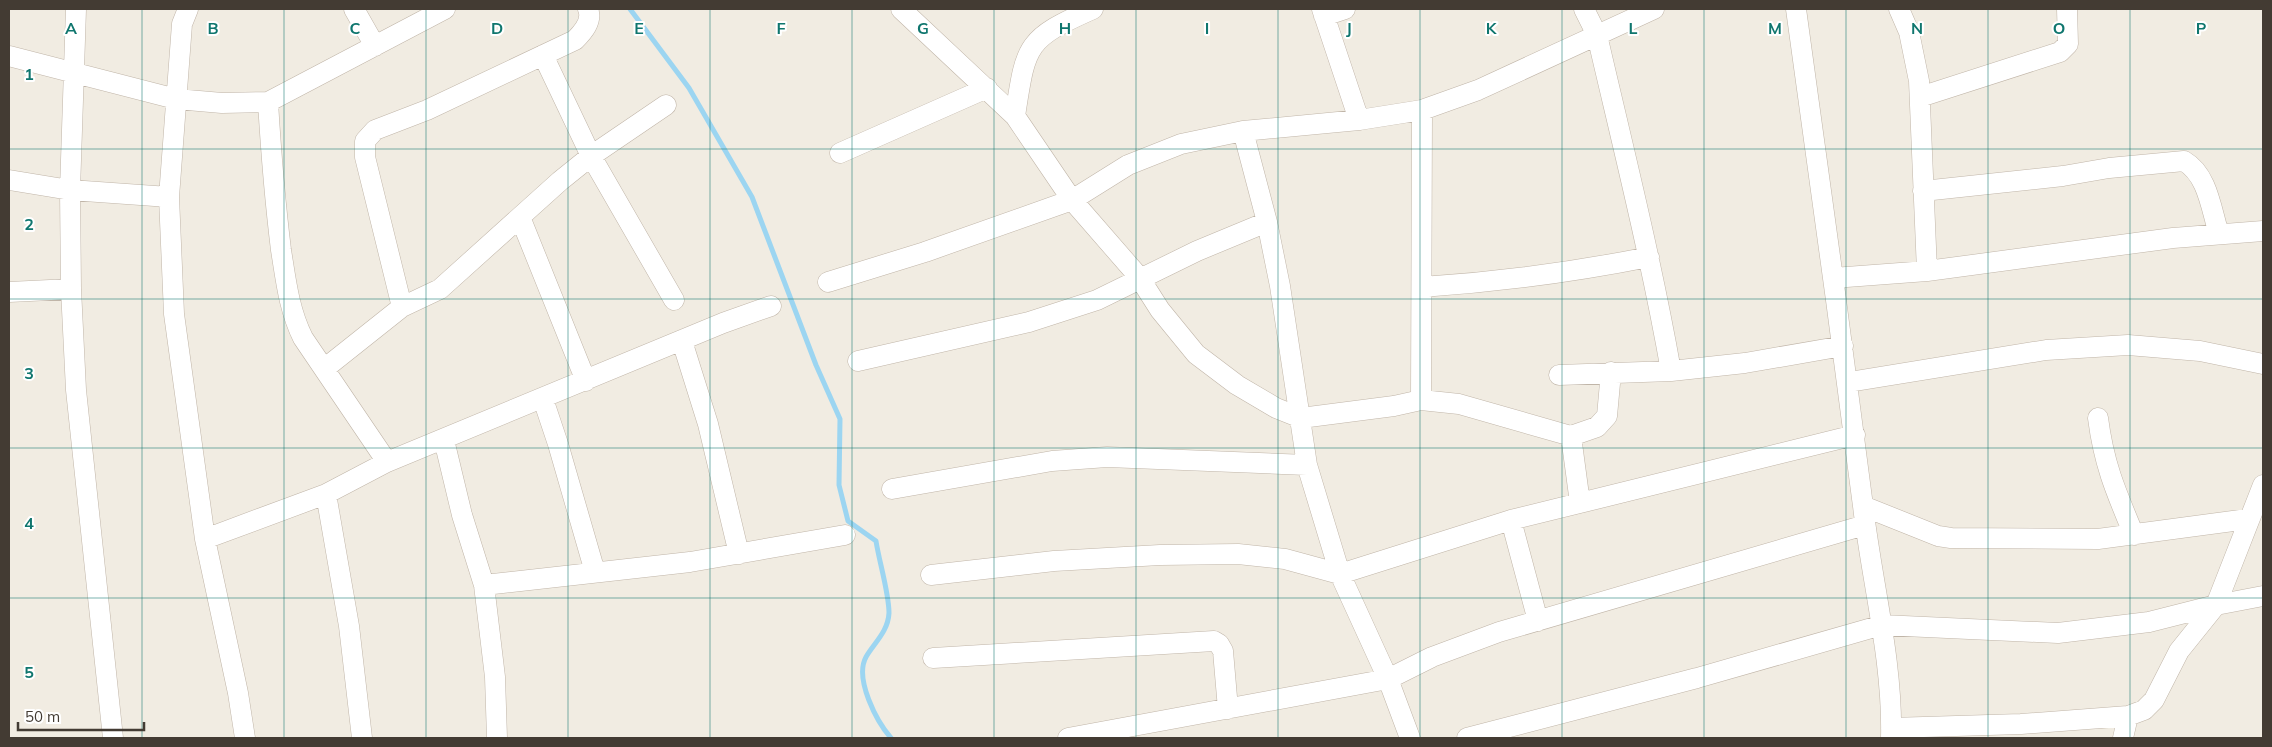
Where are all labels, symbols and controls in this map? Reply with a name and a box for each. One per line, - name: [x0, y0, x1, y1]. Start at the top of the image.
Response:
- text: A: [65, 18, 77, 38]
- text: B: [207, 18, 219, 38]
- text: C: [350, 18, 361, 38]
- text: D: [491, 18, 503, 38]
- text: E: [634, 18, 644, 38]
- text: F: [776, 18, 786, 38]
- text: G: [917, 18, 929, 38]
- text: H: [1059, 18, 1071, 38]
- text: I: [1205, 18, 1209, 38]
- text: J: [1346, 18, 1352, 38]
- text: K: [1486, 18, 1498, 38]
- text: L: [1629, 18, 1638, 38]
- text: M: [1768, 18, 1782, 38]
- text: N: [1911, 18, 1923, 38]
- text: O: [2053, 18, 2065, 38]
- text: P: [2196, 18, 2207, 38]
- text: 1: [24, 64, 34, 84]
- text: 2: [24, 214, 34, 234]
- text: 3: [24, 363, 34, 383]
- text: 4: [24, 513, 34, 533]
- text: 5: [24, 662, 34, 682]
- scale bar: [18, 700, 144, 732]
- text: 50 m: [25, 707, 60, 726]

